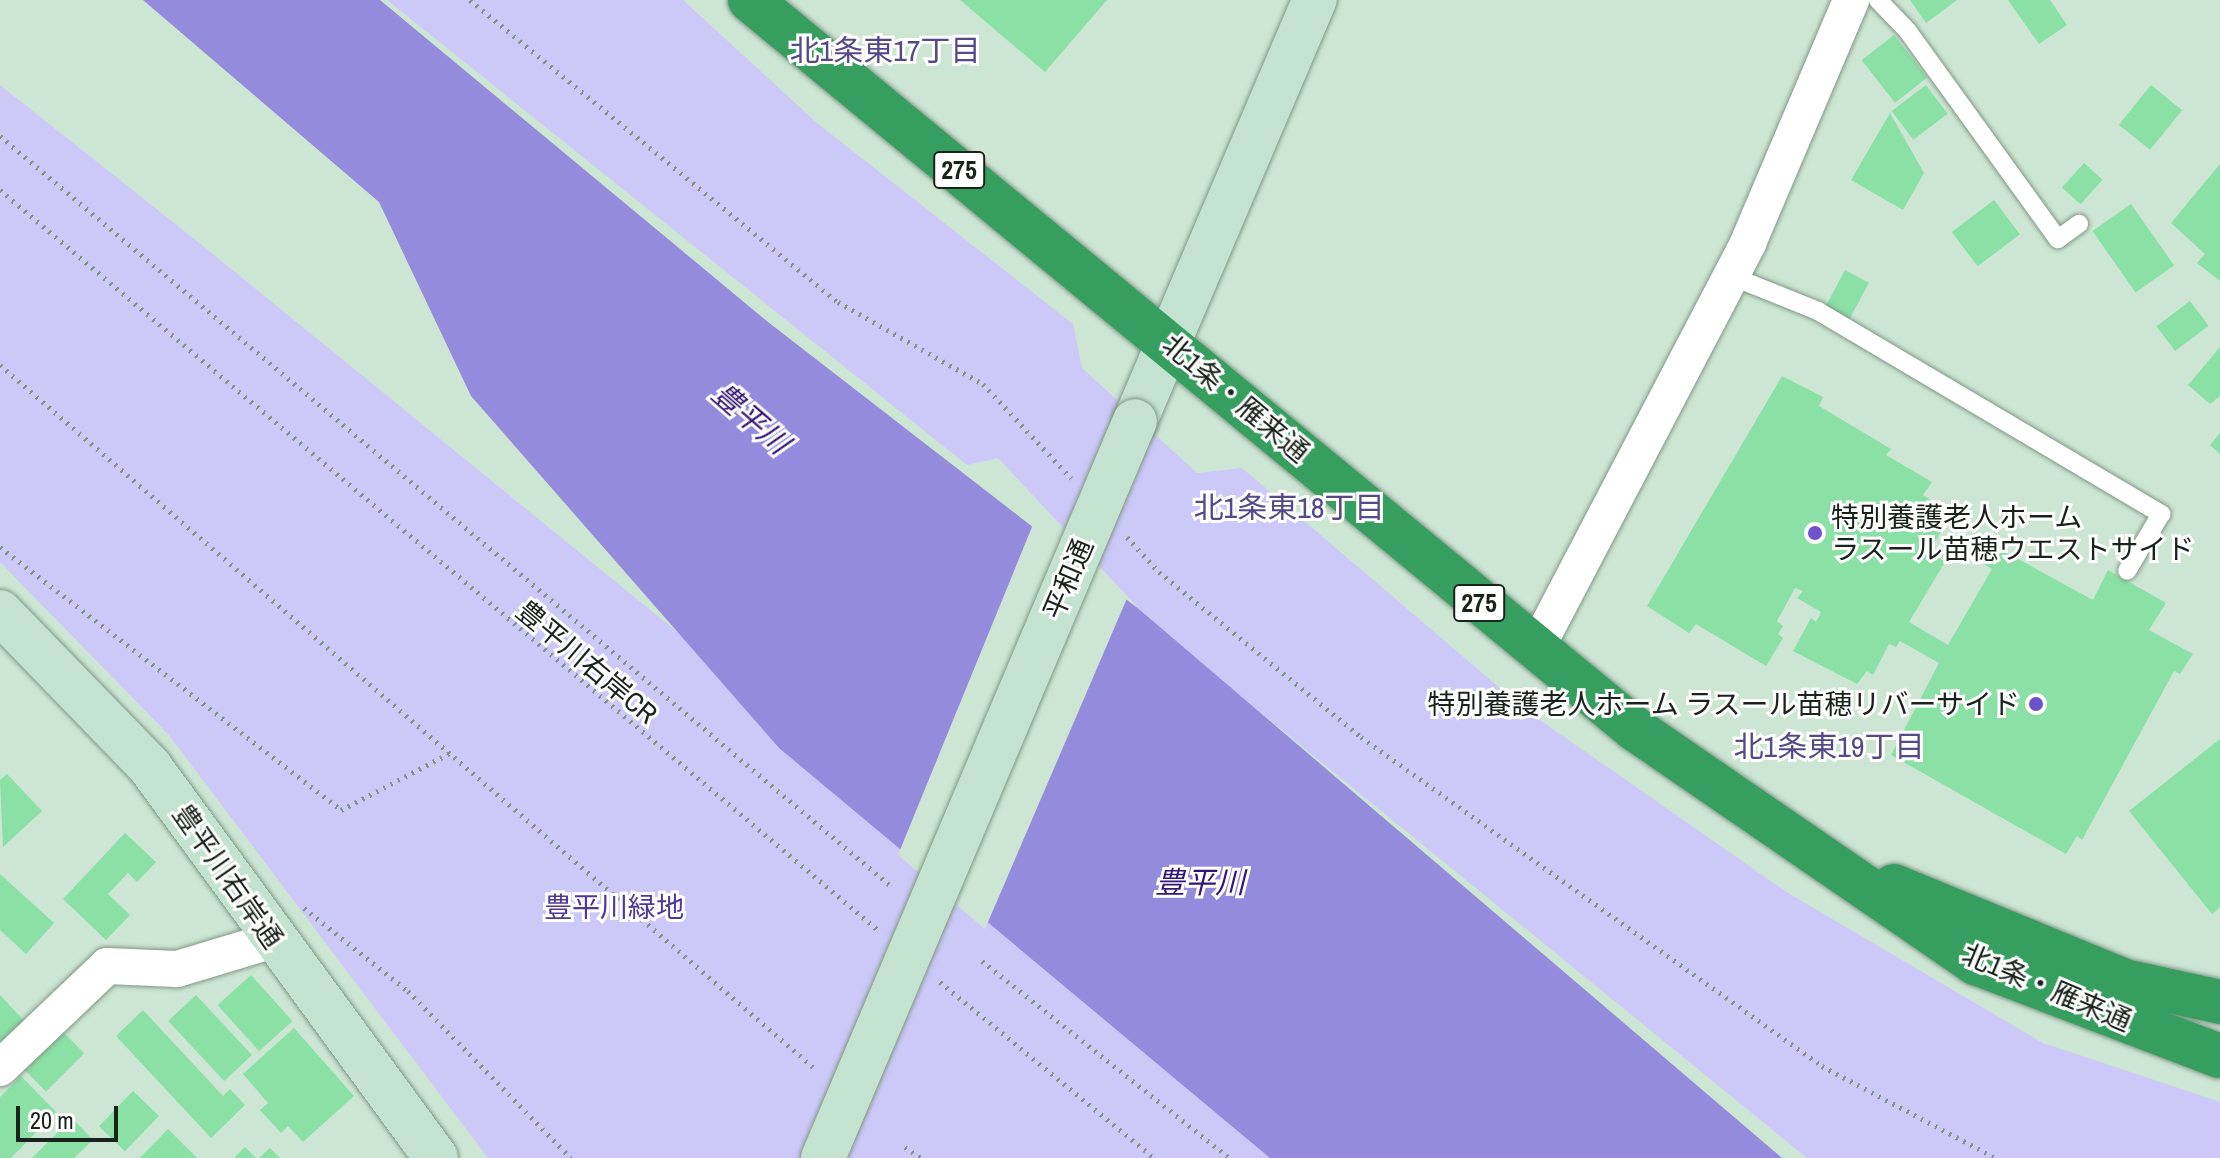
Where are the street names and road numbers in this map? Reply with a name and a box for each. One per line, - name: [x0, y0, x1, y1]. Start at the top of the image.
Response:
- road number: 275: [933, 148, 985, 192]
- street label: 北1条・雁来通: [1156, 327, 1316, 469]
- street label: 平和通: [1036, 534, 1100, 624]
- road number: 275: [1453, 581, 1505, 625]
- street label: 豊平川右岸CR: [510, 593, 664, 731]
- street label: 豊平川右岸通: [166, 798, 290, 954]
- street label: 北1条・雁来通: [1957, 936, 2137, 1038]

